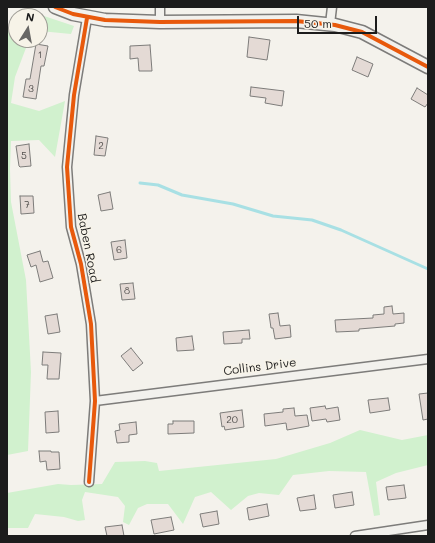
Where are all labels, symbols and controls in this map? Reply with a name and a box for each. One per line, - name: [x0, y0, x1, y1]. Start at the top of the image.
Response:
- north arrow: [8, 8, 48, 48]
- scale bar: [299, 8, 379, 34]
- text: N: [25, 9, 36, 25]
- text: 50 m: [304, 15, 332, 31]
- house number: 1: [38, 49, 42, 61]
- house number: 3: [28, 83, 34, 95]
- house number: 2: [98, 140, 104, 152]
- house number: 5: [21, 150, 27, 162]
- house number: 7: [24, 199, 30, 211]
- street label: Baben Road: [74, 212, 102, 284]
- house number: 6: [116, 244, 122, 256]
- house number: 8: [124, 285, 130, 297]
- street label: Collins Drive: [223, 355, 297, 379]
- house number: 20: [226, 414, 238, 426]

